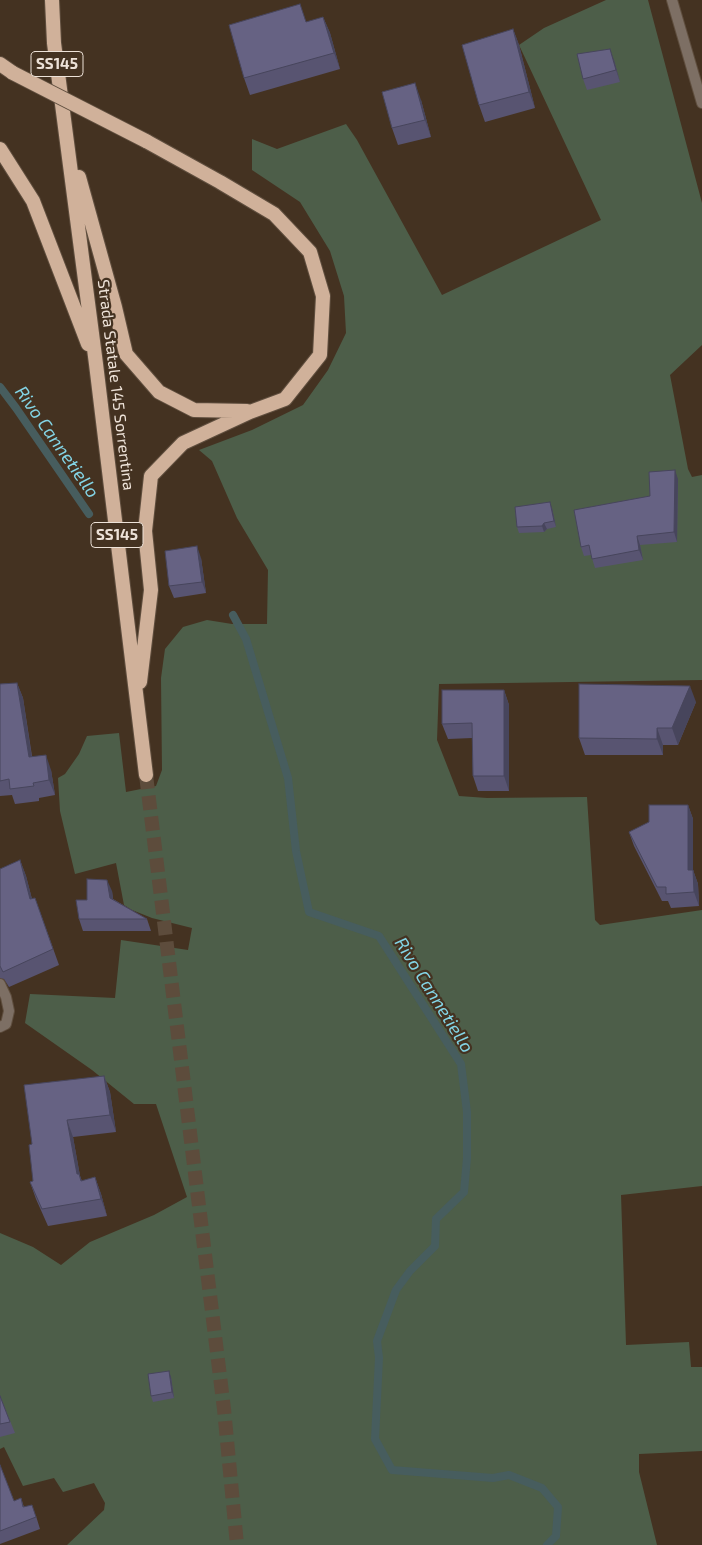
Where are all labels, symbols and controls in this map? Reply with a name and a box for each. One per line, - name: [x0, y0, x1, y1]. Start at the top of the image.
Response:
- road number: SS145: [31, 52, 83, 76]
- street label: Strada Statale 145 Sorrentina: [94, 278, 138, 492]
- water label: Rivo Cannetiello: [10, 382, 104, 502]
- road number: SS145: [91, 522, 143, 548]
- water label: Rivo Cannetiello: [390, 933, 478, 1057]

